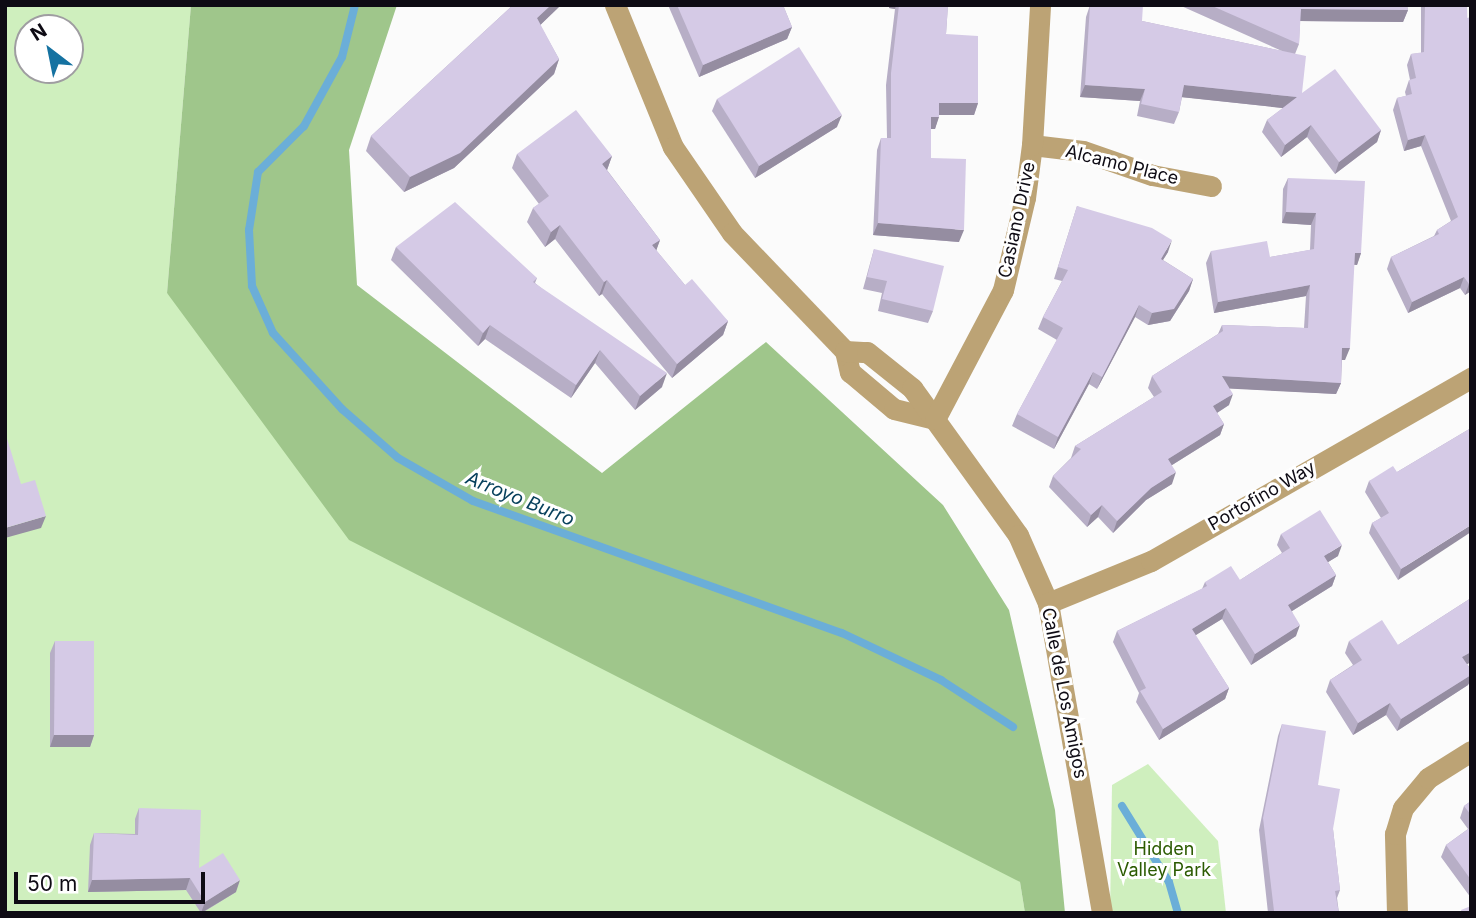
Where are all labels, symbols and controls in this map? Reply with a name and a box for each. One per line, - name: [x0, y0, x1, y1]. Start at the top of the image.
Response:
- north arrow: [14, 14, 84, 84]
- text: N: [26, 19, 51, 46]
- street label: Alcamo Place: [1063, 141, 1181, 189]
- street label: Casiano Drive: [994, 160, 1040, 280]
- street label: Portofino Way: [1205, 457, 1319, 535]
- water label: Arroyo Burro: [462, 467, 578, 531]
- street label: Calle de Los Amigos: [1037, 606, 1091, 780]
- park label: Hidden Valley Park: [1117, 839, 1211, 882]
- scale bar: [18, 858, 208, 902]
- text: 50 m: [27, 871, 77, 896]

